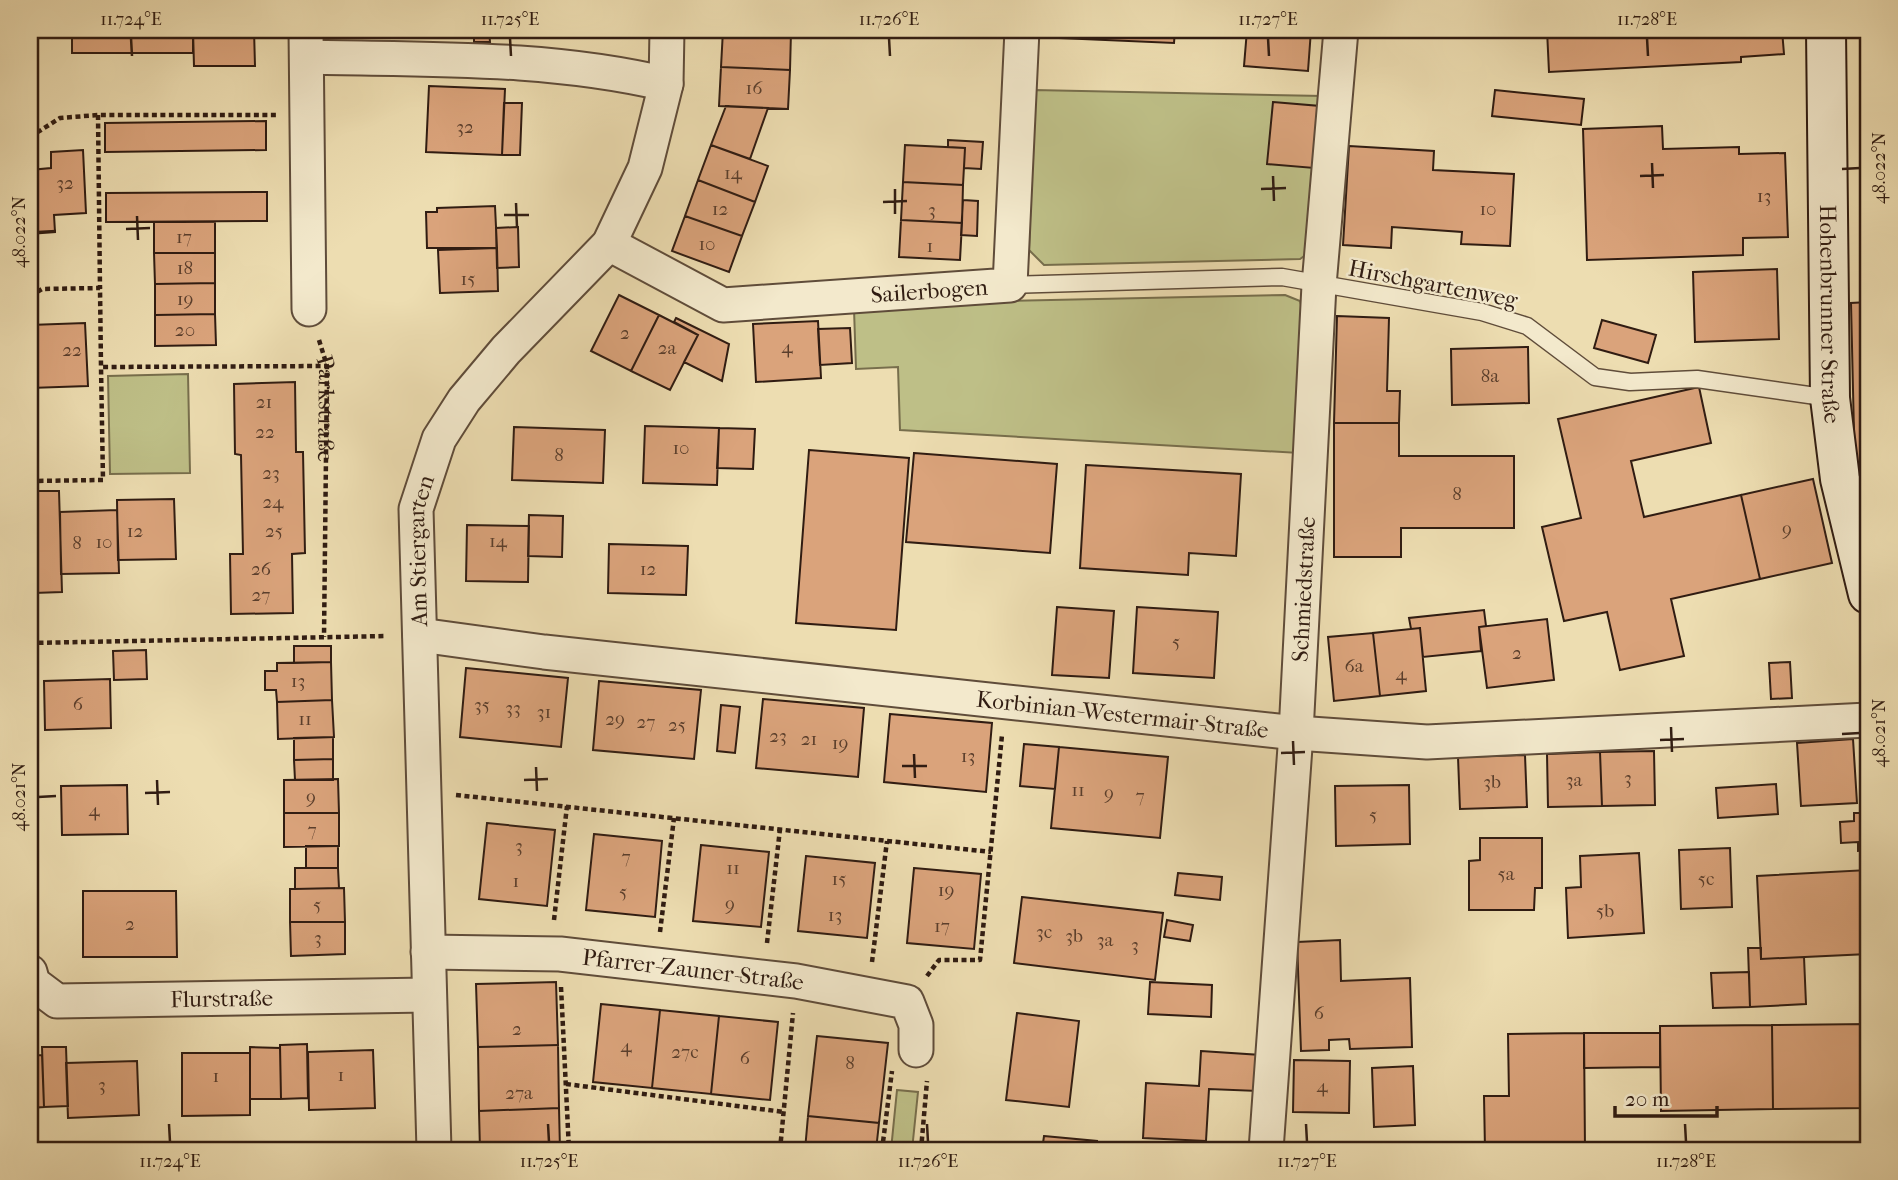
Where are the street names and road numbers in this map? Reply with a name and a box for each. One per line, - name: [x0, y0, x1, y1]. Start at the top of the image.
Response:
- street label: Hohenbrunner Straße: [1814, 204, 1847, 425]
- street label: Hirschgartenweg: [1346, 254, 1521, 314]
- street label: Sailerbogen: [870, 273, 989, 308]
- street label: Parkstraße: [311, 352, 341, 462]
- street label: Am Stiergarten: [402, 471, 440, 628]
- street label: Schmiedstraße: [1286, 516, 1321, 663]
- street label: Korbinian-Westermair-Straße: [975, 685, 1270, 743]
- street label: Pfarrer-Zauner-Straße: [581, 943, 806, 996]
- street label: Flurstraße: [170, 984, 273, 1013]

